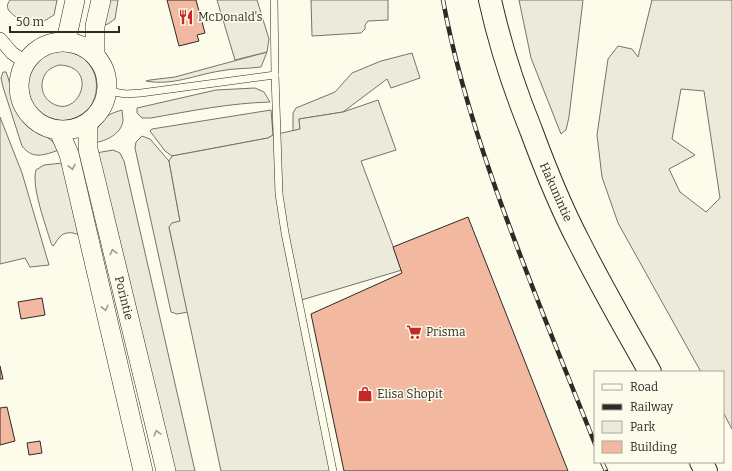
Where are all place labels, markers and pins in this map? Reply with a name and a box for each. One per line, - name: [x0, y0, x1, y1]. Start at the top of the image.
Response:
- restaurant icon: McDonald's: [177, 8, 195, 26]
- place label: McDonald's: [198, 10, 263, 24]
- supermarket icon: Prisma: [405, 323, 423, 341]
- place label: Prisma: [426, 325, 466, 339]
- shop icon: Elisa Shopit: [356, 385, 374, 403]
- place label: Elisa Shopit: [377, 387, 443, 401]

